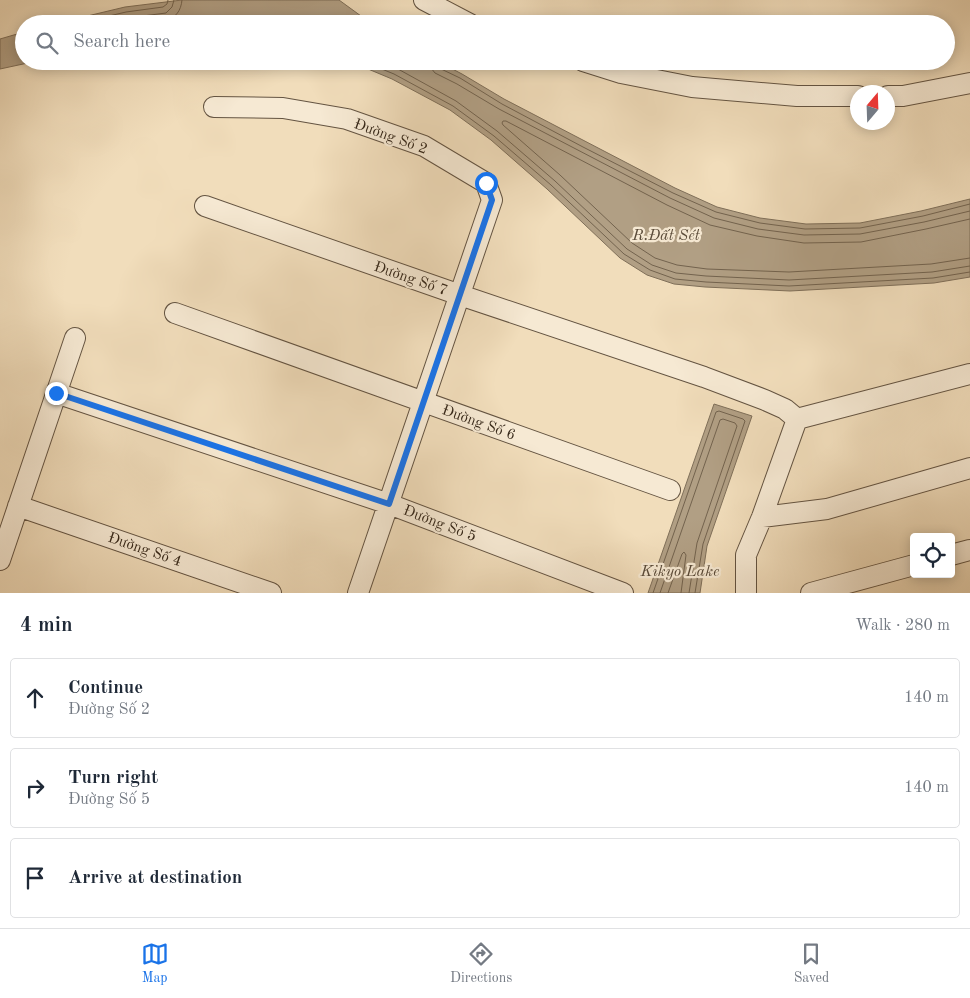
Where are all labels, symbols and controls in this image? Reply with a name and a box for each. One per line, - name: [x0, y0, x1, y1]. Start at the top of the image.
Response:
- search box: [15, 15, 955, 70]
- icon: search: [33, 29, 61, 57]
- text: Search here: [73, 33, 170, 52]
- north arrow: [850, 85, 895, 130]
- street label: Đường Số 2: [352, 116, 430, 158]
- route start: [475, 172, 498, 195]
- water label: R.Đất Sét: [631, 228, 701, 244]
- street label: Đường Số 7: [372, 259, 450, 299]
- route end: [45, 382, 68, 405]
- street label: Đường Số 6: [440, 402, 518, 444]
- street label: Đường Số 5: [401, 503, 478, 545]
- street label: Đường Số 4: [106, 530, 184, 570]
- map controls: [910, 533, 955, 578]
- button: locate: [910, 533, 955, 578]
- water label: Kikyo Lake: [639, 564, 720, 580]
- text: 4 min: [20, 615, 73, 636]
- text: Walk · 280 m: [855, 618, 950, 634]
- text: Continue: [68, 679, 143, 698]
- icon: ahead: [21, 684, 49, 712]
- text: 140 m: [904, 690, 949, 706]
- text: Đường Số 2: [68, 702, 150, 718]
- text: Turn right: [68, 769, 158, 788]
- icon: right: [21, 774, 49, 802]
- text: 140 m: [904, 780, 949, 796]
- text: Đường Số 5: [68, 792, 150, 808]
- icon: arrive: [21, 864, 49, 892]
- text: Arrive at destination: [68, 869, 242, 888]
- tab: Map: [141, 940, 169, 987]
- tab: Directions: [450, 940, 512, 987]
- tab: Saved: [794, 940, 829, 987]

